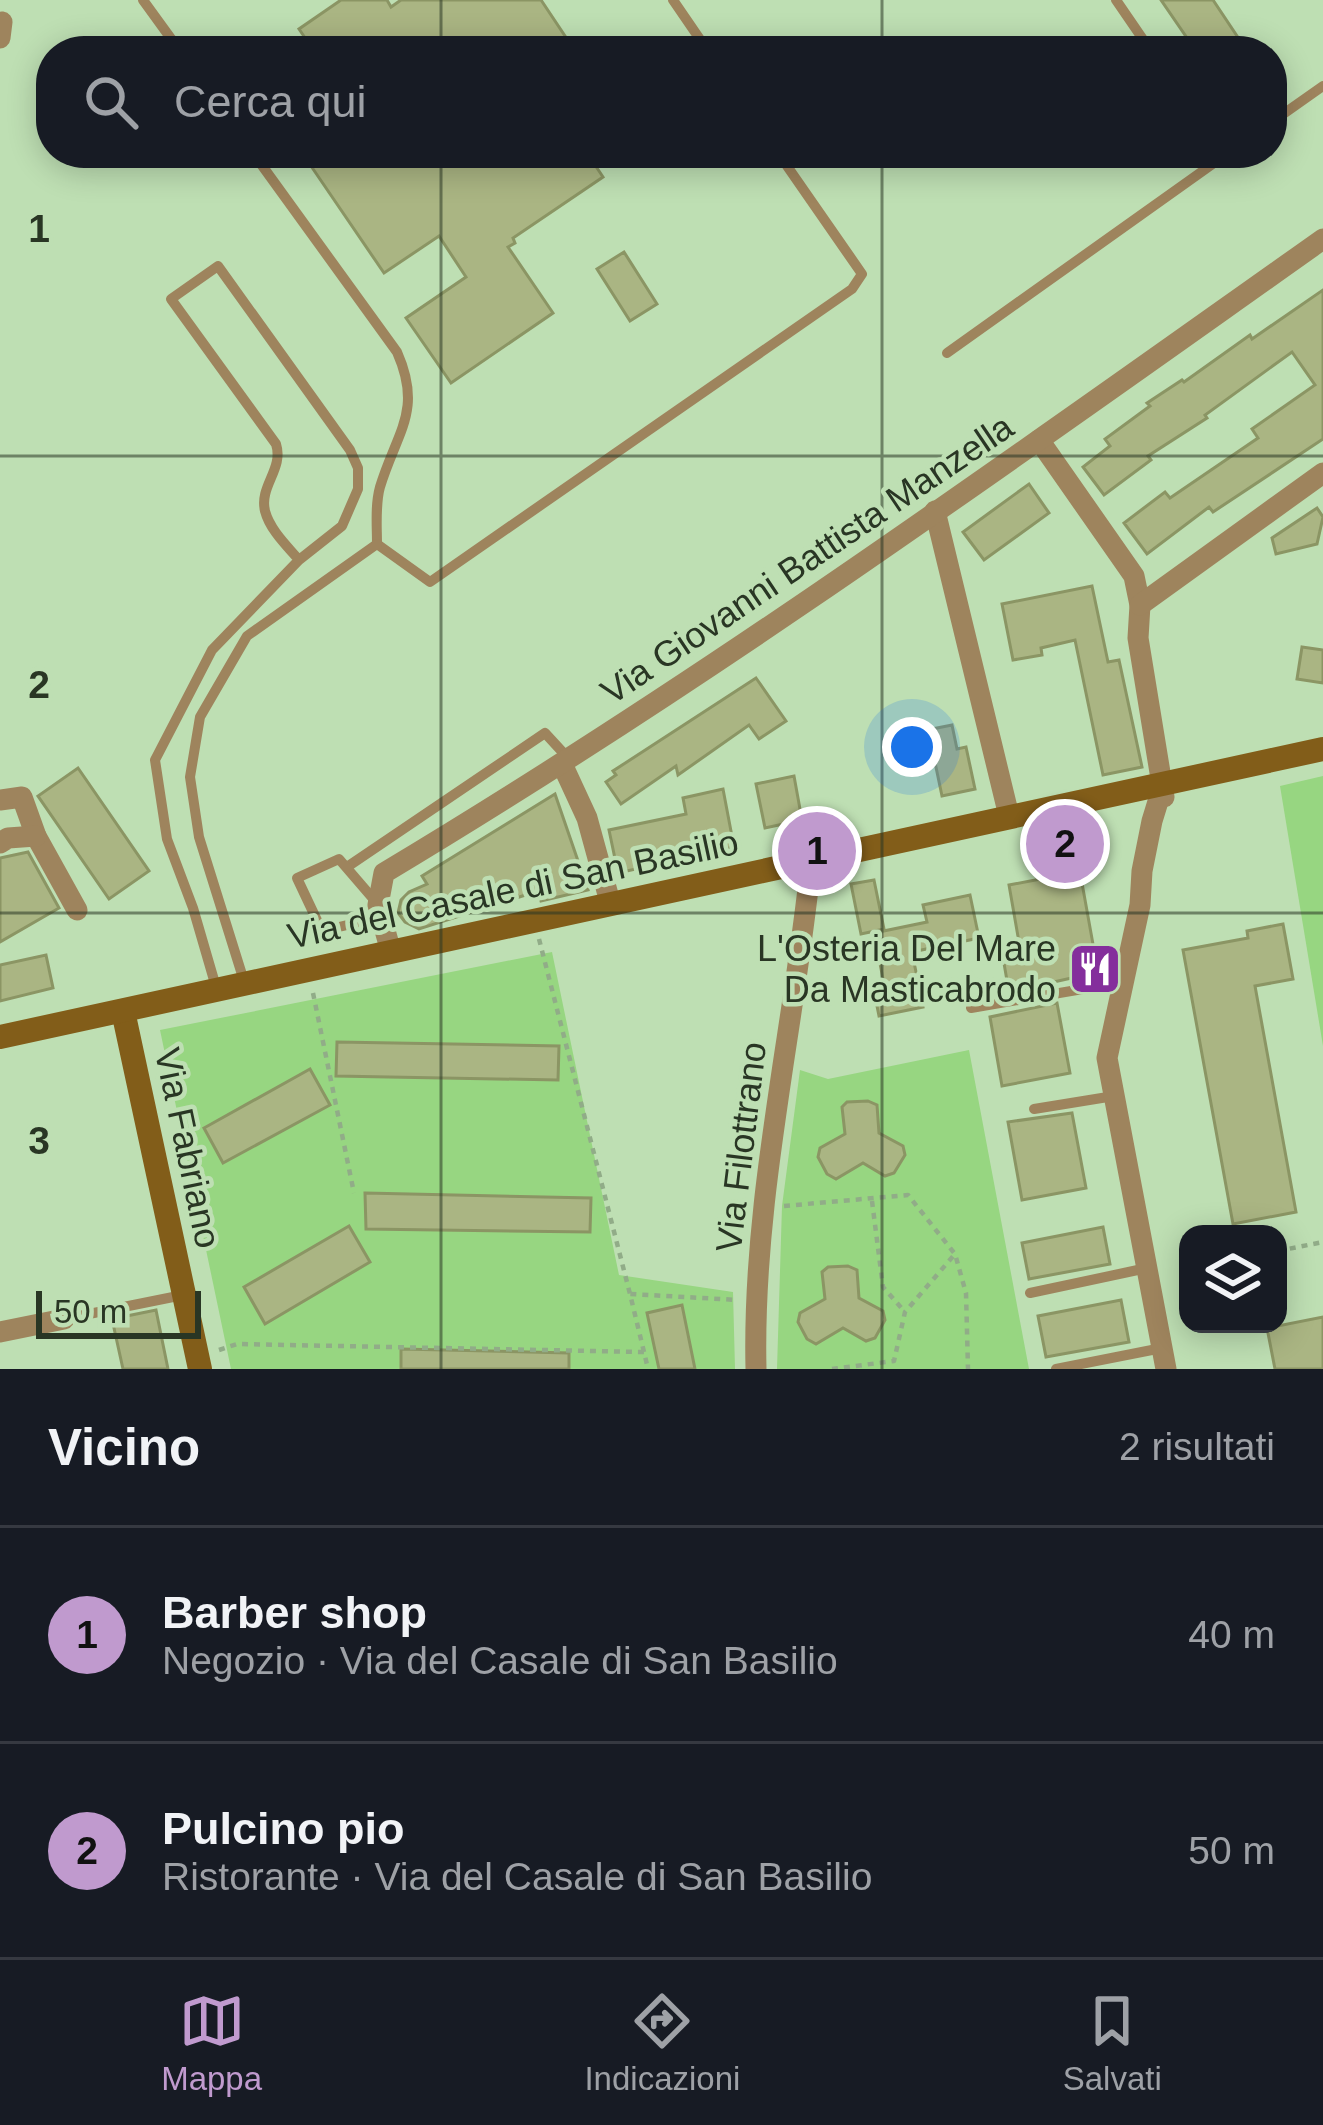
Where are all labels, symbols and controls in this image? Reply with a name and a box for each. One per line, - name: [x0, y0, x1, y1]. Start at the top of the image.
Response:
- search box: [36, 36, 1287, 168]
- icon: search: [78, 69, 144, 135]
- text: Cerca qui: [174, 76, 367, 127]
- text: 1: [28, 207, 50, 250]
- street label: Via Giovanni Battista Manzella: [593, 405, 1021, 712]
- text: 2: [28, 663, 50, 706]
- your location: [882, 717, 942, 777]
- pin: 2: [1026, 799, 1104, 889]
- pin: 1: [778, 806, 856, 896]
- street label: Via del Casale di San Basilio: [284, 821, 742, 957]
- place label: L'Osteria Del Mare Da Masticabrodo: [757, 928, 1056, 1010]
- restaurant icon: L'Osteria Del Mare Da Masticabrodo: [1067, 941, 1123, 997]
- street label: Via Filottrano: [708, 1040, 774, 1254]
- street label: Via Fabriano: [147, 1044, 229, 1252]
- text: 3: [28, 1119, 50, 1162]
- map controls: [1179, 1225, 1287, 1333]
- button: layers: [1179, 1225, 1287, 1333]
- scale bar: [36, 1285, 201, 1338]
- text: 50 m: [54, 1293, 127, 1330]
- text: Vicino: [48, 1419, 200, 1476]
- text: 2 risultati: [1119, 1425, 1275, 1468]
- text: Barber shop: [162, 1587, 427, 1638]
- text: 1: [76, 1613, 98, 1656]
- text: 40 m: [1188, 1613, 1275, 1656]
- text: Negozio · Via del Casale di San Basilio: [162, 1639, 838, 1682]
- text: Pulcino pio: [162, 1803, 405, 1854]
- text: 2: [76, 1829, 98, 1872]
- text: 50 m: [1188, 1829, 1275, 1872]
- text: Ristorante · Via del Casale di San Basilio: [162, 1855, 872, 1898]
- tab: Mappa: [161, 1988, 262, 2098]
- tab: Indicazioni: [584, 1988, 740, 2098]
- tab: Salvati: [1063, 1988, 1162, 2098]

